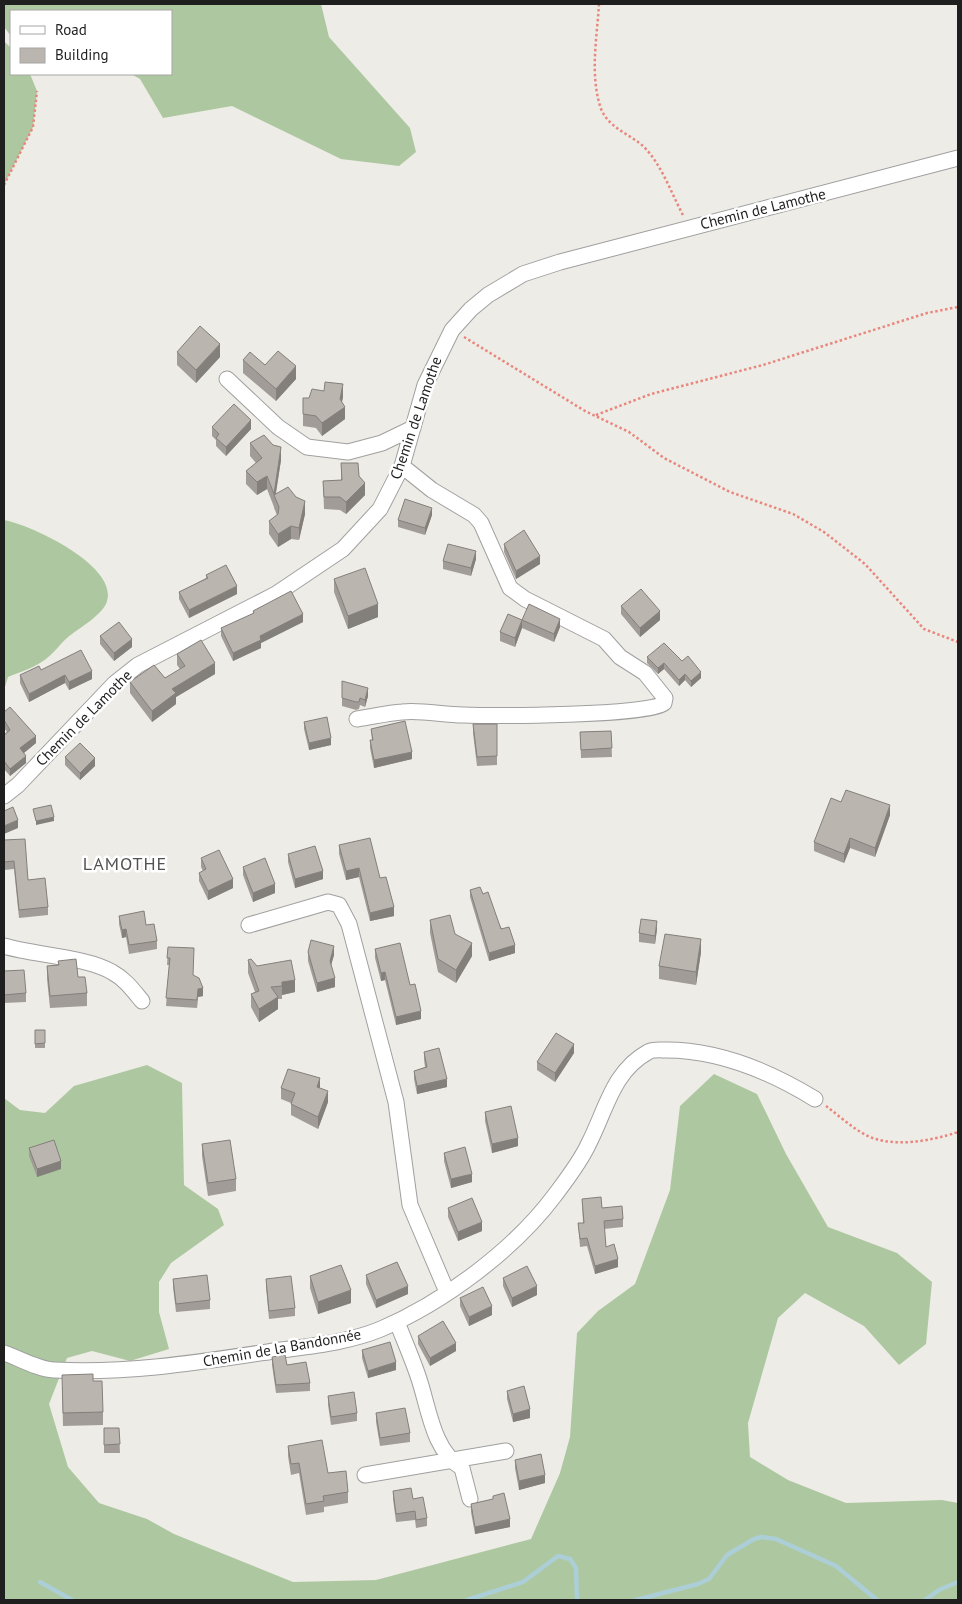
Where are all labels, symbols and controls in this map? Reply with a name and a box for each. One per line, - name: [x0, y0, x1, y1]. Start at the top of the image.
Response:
- legend: [10, 10, 172, 75]
- text: Road: [55, 20, 87, 39]
- text: Building: [55, 45, 109, 64]
- street label: Chemin de Lamothe: [698, 184, 828, 233]
- street label: Chemin de Lamothe: [386, 354, 445, 482]
- street label: Chemin de Lamothe: [31, 665, 136, 770]
- district label: LAMOTHE: [83, 852, 167, 875]
- street label: Chemin de la Bandonnée: [201, 1324, 363, 1371]

